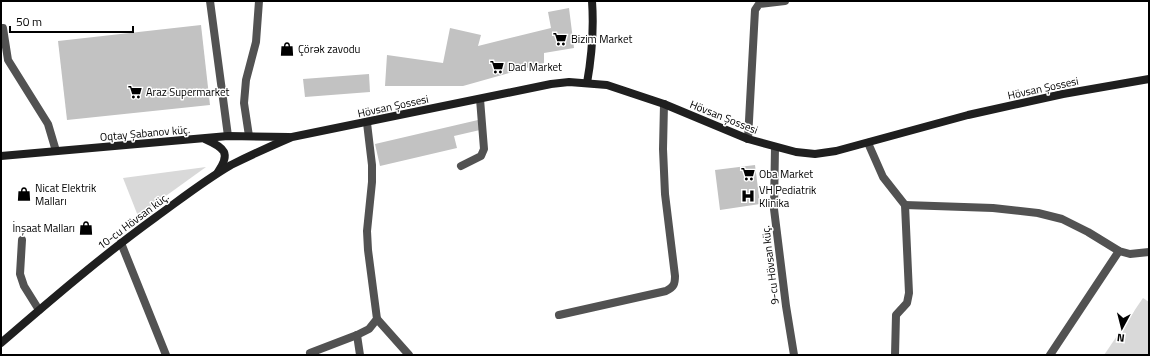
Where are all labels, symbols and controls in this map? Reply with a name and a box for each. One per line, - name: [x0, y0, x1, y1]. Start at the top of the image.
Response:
- scale bar: [10, 8, 133, 34]
- text: 50 m: [16, 12, 42, 31]
- supermarket icon: Bizim Market: [552, 31, 568, 47]
- place label: Bizim Market: [571, 31, 632, 47]
- shop icon: Çörək zavodu: [279, 41, 295, 57]
- place label: Çörək zavodu: [298, 41, 361, 57]
- supermarket icon: Dad Market: [489, 59, 505, 75]
- place label: Dad Market: [508, 59, 562, 75]
- street label: Hövsan Şossesi: [1006, 73, 1080, 103]
- supermarket icon: Araz Supermarket: [127, 84, 143, 100]
- place label: Araz Supermarket: [146, 84, 229, 100]
- street label: Hövsan Şossesi: [356, 91, 430, 121]
- street label: Hövsan Şossesi: [687, 96, 761, 138]
- street label: Oqtay Şabanov küç.: [99, 121, 191, 145]
- supermarket icon: Oba Market: [740, 166, 756, 182]
- place label: Oba Market: [759, 166, 813, 182]
- place label: Nicat Elektrik Malları: [35, 180, 97, 209]
- place label: VH Pediatrik Klinika: [759, 182, 817, 211]
- shop icon: Nicat Elektrik Malları: [16, 186, 32, 202]
- hospital icon: VH Pediatrik Klinika: [740, 188, 756, 204]
- street label: 10-cu Hövsan küç.: [94, 189, 172, 253]
- place label: İnşaat Malları: [12, 220, 75, 236]
- shop icon: İnşaat Malları: [78, 220, 94, 236]
- street label: 9-cu Hövsan küç.: [757, 225, 783, 305]
- north arrow: [1102, 308, 1142, 348]
- text: N: [1116, 330, 1126, 346]

